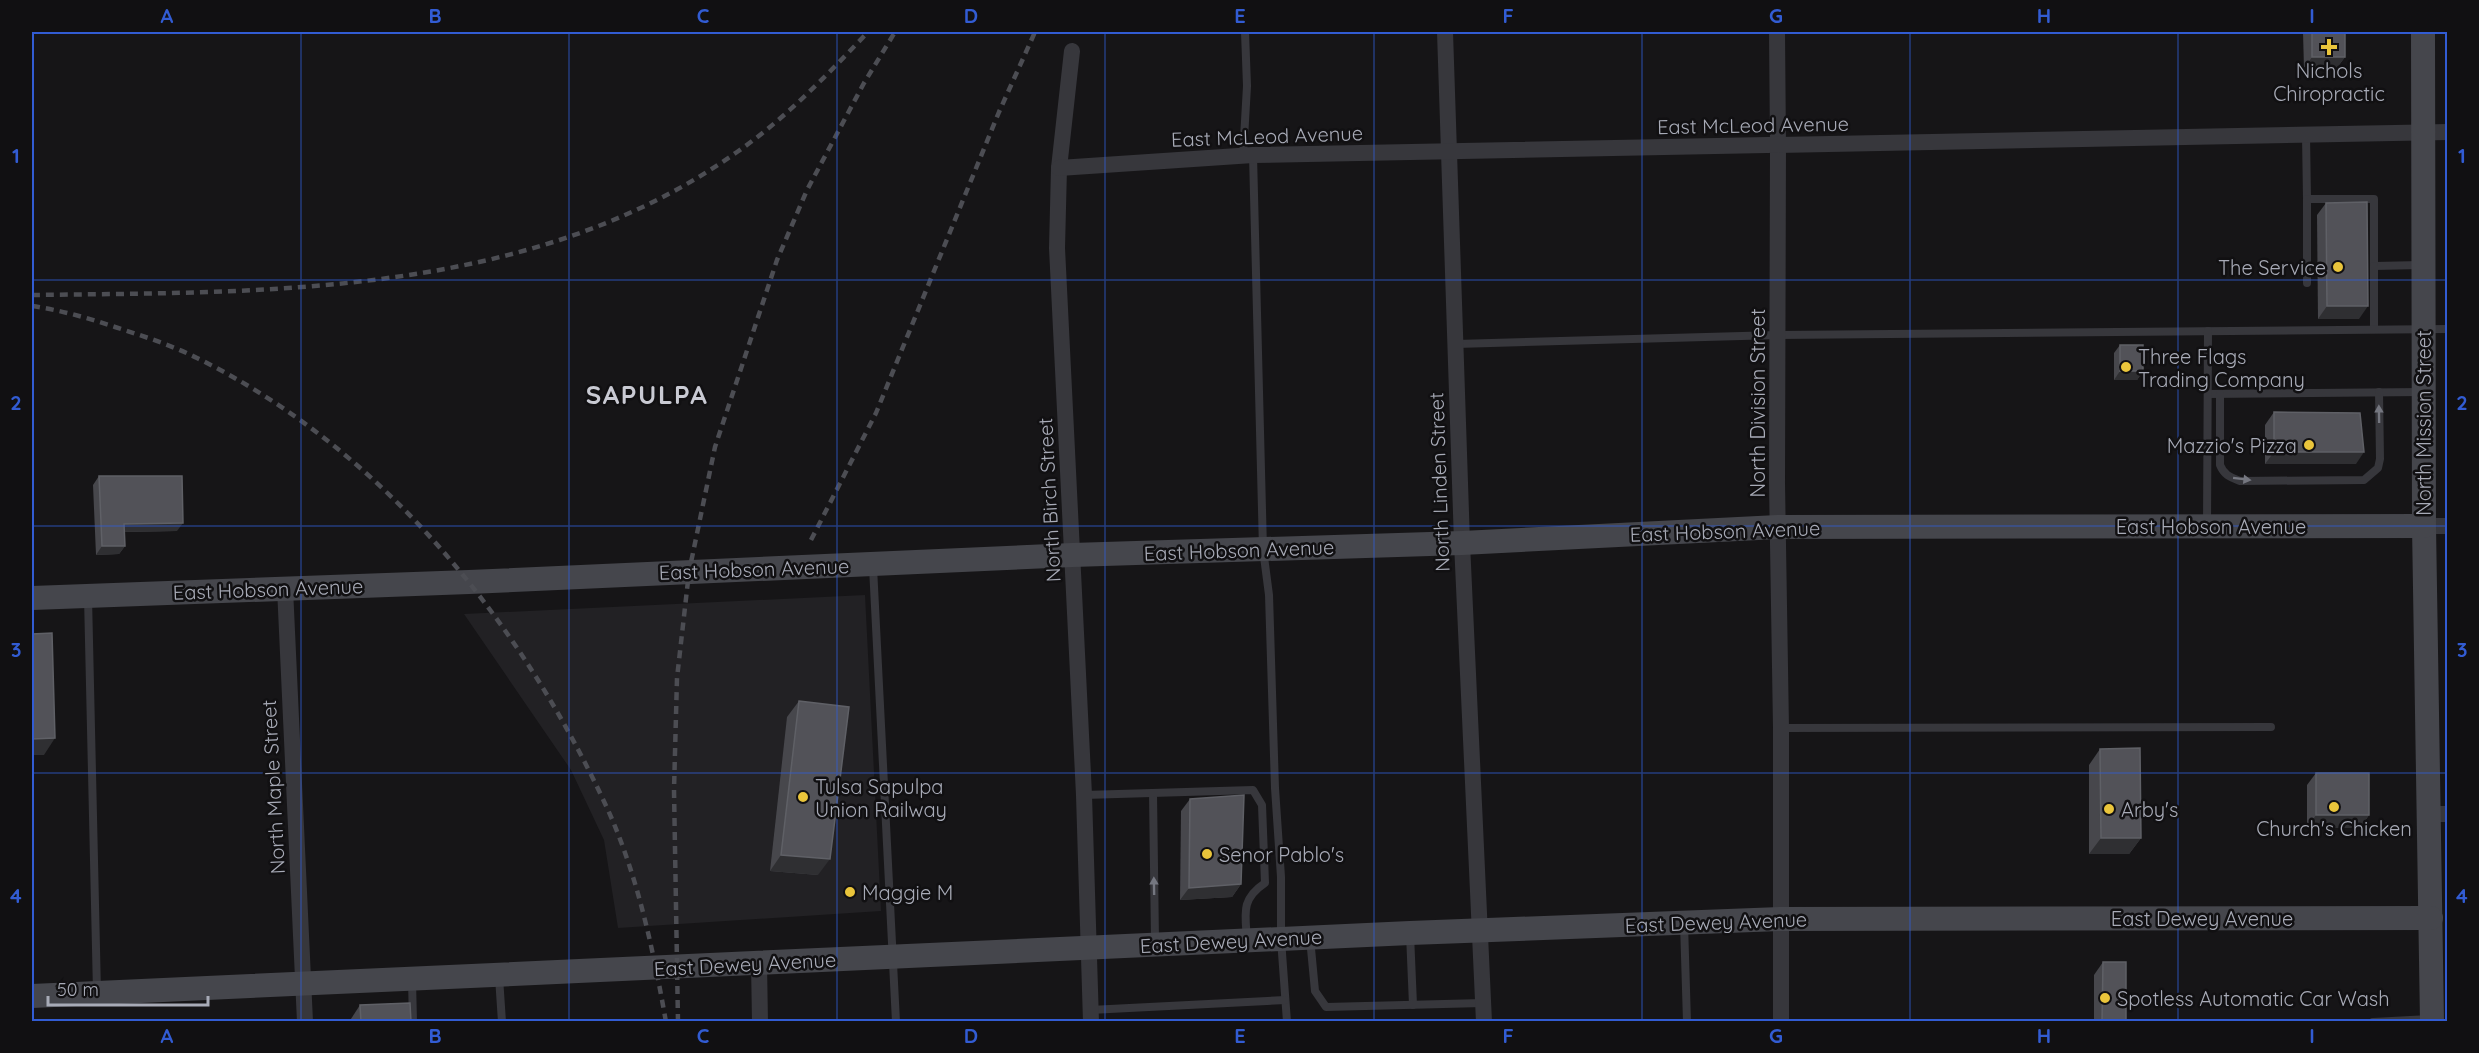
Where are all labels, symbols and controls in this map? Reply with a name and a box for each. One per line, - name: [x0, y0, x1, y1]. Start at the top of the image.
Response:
- text: A: [161, 3, 174, 28]
- text: B: [428, 3, 442, 28]
- text: C: [697, 3, 710, 28]
- text: D: [964, 3, 978, 28]
- text: E: [1234, 3, 1246, 28]
- text: F: [1502, 3, 1514, 28]
- text: G: [1769, 3, 1783, 28]
- text: H: [2037, 3, 2051, 28]
- text: I: [2309, 3, 2315, 28]
- marker: Nichols Chiropractic: [2320, 38, 2338, 56]
- place label: Nichols Chiropractic: [2273, 58, 2385, 106]
- street label: East McLeod Avenue: [1657, 111, 1849, 139]
- street label: East McLeod Avenue: [1171, 120, 1363, 152]
- text: 1: [12, 143, 20, 168]
- text: 1: [2458, 143, 2466, 168]
- place label: The Service: [2218, 255, 2326, 280]
- marker: The Service: [2331, 260, 2345, 274]
- street label: North Division Street: [1745, 308, 1770, 497]
- street label: North Mission Street: [2411, 330, 2436, 516]
- place label: Three Flags Trading Company: [2138, 344, 2305, 392]
- marker: Three Flags Trading Company: [2119, 360, 2133, 374]
- district label: SAPULPA: [586, 378, 708, 411]
- text: 2: [10, 390, 22, 415]
- text: 2: [2456, 390, 2468, 415]
- street label: North Linden Street: [1423, 392, 1455, 572]
- one-way arrow: [2375, 404, 2384, 423]
- street label: North Birch Street: [1032, 417, 1066, 583]
- place label: Mazzio's Pizza: [2167, 433, 2297, 458]
- marker: Mazzio's Pizza: [2302, 438, 2316, 452]
- one-way arrow: [2233, 475, 2252, 484]
- street label: East Hobson Avenue: [2116, 514, 2306, 539]
- street label: East Hobson Avenue: [1629, 515, 1821, 547]
- street label: East Hobson Avenue: [1143, 534, 1335, 566]
- street label: East Hobson Avenue: [658, 553, 850, 585]
- street label: East Hobson Avenue: [172, 573, 364, 605]
- text: 3: [11, 637, 21, 662]
- text: 3: [2457, 637, 2467, 662]
- street label: North Maple Street: [256, 699, 290, 875]
- place label: Tulsa Sapulpa Union Railway: [815, 774, 947, 822]
- marker: Tulsa Sapulpa Union Railway: [796, 790, 810, 804]
- place label: Arby's: [2121, 797, 2178, 822]
- marker: Church's Chicken: [2327, 800, 2341, 814]
- marker: Arby's: [2102, 802, 2116, 816]
- place label: Church's Chicken: [2256, 816, 2412, 841]
- place label: Senor Pablo's: [1219, 842, 1344, 867]
- marker: Senor Pablo's: [1200, 847, 1214, 861]
- one-way arrow: [1150, 877, 1159, 896]
- place label: Maggie M: [862, 880, 953, 905]
- text: 4: [10, 883, 22, 908]
- text: 4: [2456, 883, 2468, 908]
- marker: Maggie M: [843, 885, 857, 899]
- street label: East Dewey Avenue: [1624, 906, 1808, 938]
- street label: East Dewey Avenue: [2111, 906, 2293, 931]
- street label: East Dewey Avenue: [1139, 924, 1323, 958]
- street label: East Dewey Avenue: [653, 947, 837, 981]
- scale bar: [48, 969, 208, 1007]
- text: 50 m: [57, 978, 99, 1001]
- place label: Spotless Automatic Car Wash: [2117, 986, 2390, 1011]
- marker: Spotless Automatic Car Wash: [2098, 991, 2112, 1005]
- text: A: [161, 1023, 174, 1048]
- text: B: [428, 1023, 442, 1048]
- text: C: [697, 1023, 710, 1048]
- text: D: [964, 1023, 978, 1048]
- text: E: [1234, 1023, 1246, 1048]
- text: F: [1502, 1023, 1514, 1048]
- text: G: [1769, 1023, 1783, 1048]
- text: H: [2037, 1023, 2051, 1048]
- text: I: [2309, 1023, 2315, 1048]

